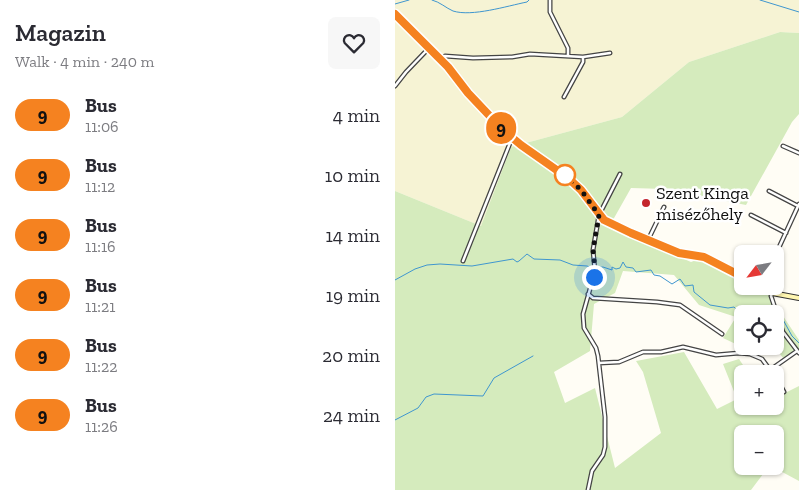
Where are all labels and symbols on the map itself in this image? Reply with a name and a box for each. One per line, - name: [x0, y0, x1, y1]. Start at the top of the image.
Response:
- line badge: 9: [485, 112, 517, 144]
- unlabelled marker: [554, 164, 576, 186]
- place label: Szent Kinga misézőhely: [656, 182, 749, 225]
- marker: Szent Kinga misézőhely: [640, 197, 652, 209]
- north arrow: [734, 245, 784, 295]
- your location: [582, 265, 607, 290]

